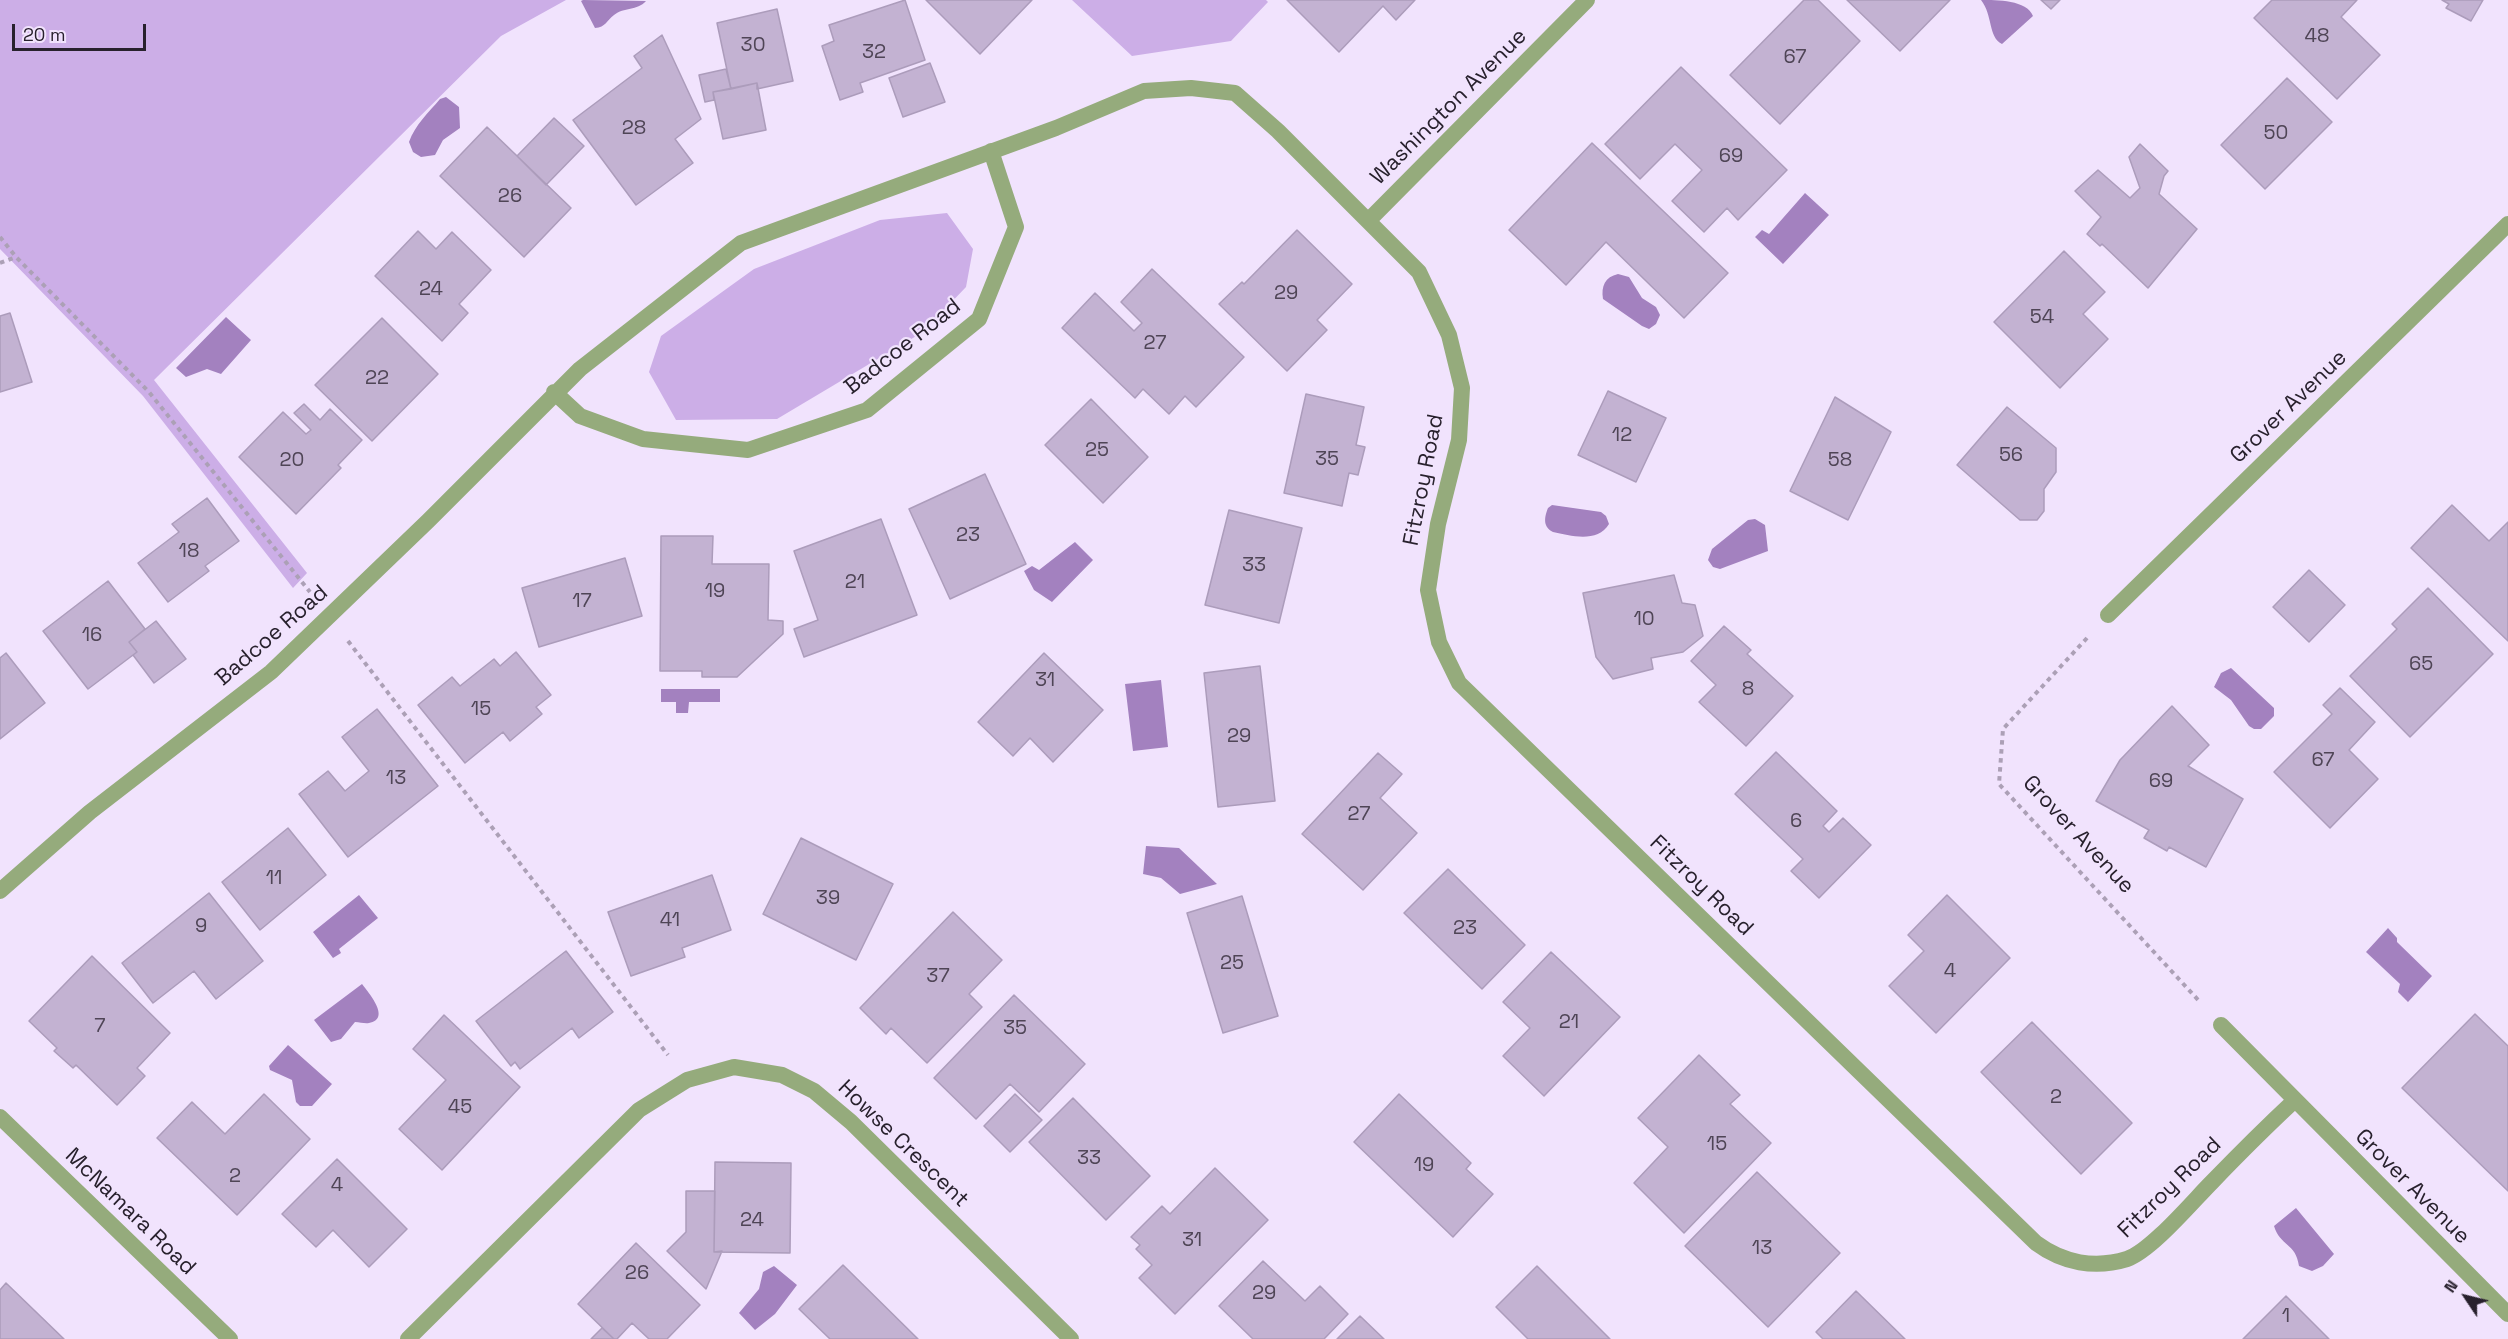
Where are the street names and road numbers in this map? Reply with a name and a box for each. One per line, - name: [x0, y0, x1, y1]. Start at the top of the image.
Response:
- street label: Washington Avenue: [1365, 23, 1533, 191]
- street label: Badcoe Road: [840, 293, 966, 401]
- street label: Grover Avenue: [2225, 345, 2353, 469]
- street label: Fitzroy Road: [1398, 412, 1450, 548]
- street label: Badcoe Road: [210, 580, 334, 692]
- street label: Grover Avenue: [2017, 771, 2139, 899]
- street label: Fitzroy Road: [1644, 830, 1758, 942]
- street label: Howse Crescent: [832, 1075, 974, 1213]
- street label: Grover Avenue: [2349, 1124, 2475, 1250]
- street label: Fitzroy Road: [2113, 1132, 2227, 1244]
- street label: McNamara Road: [59, 1143, 201, 1281]

